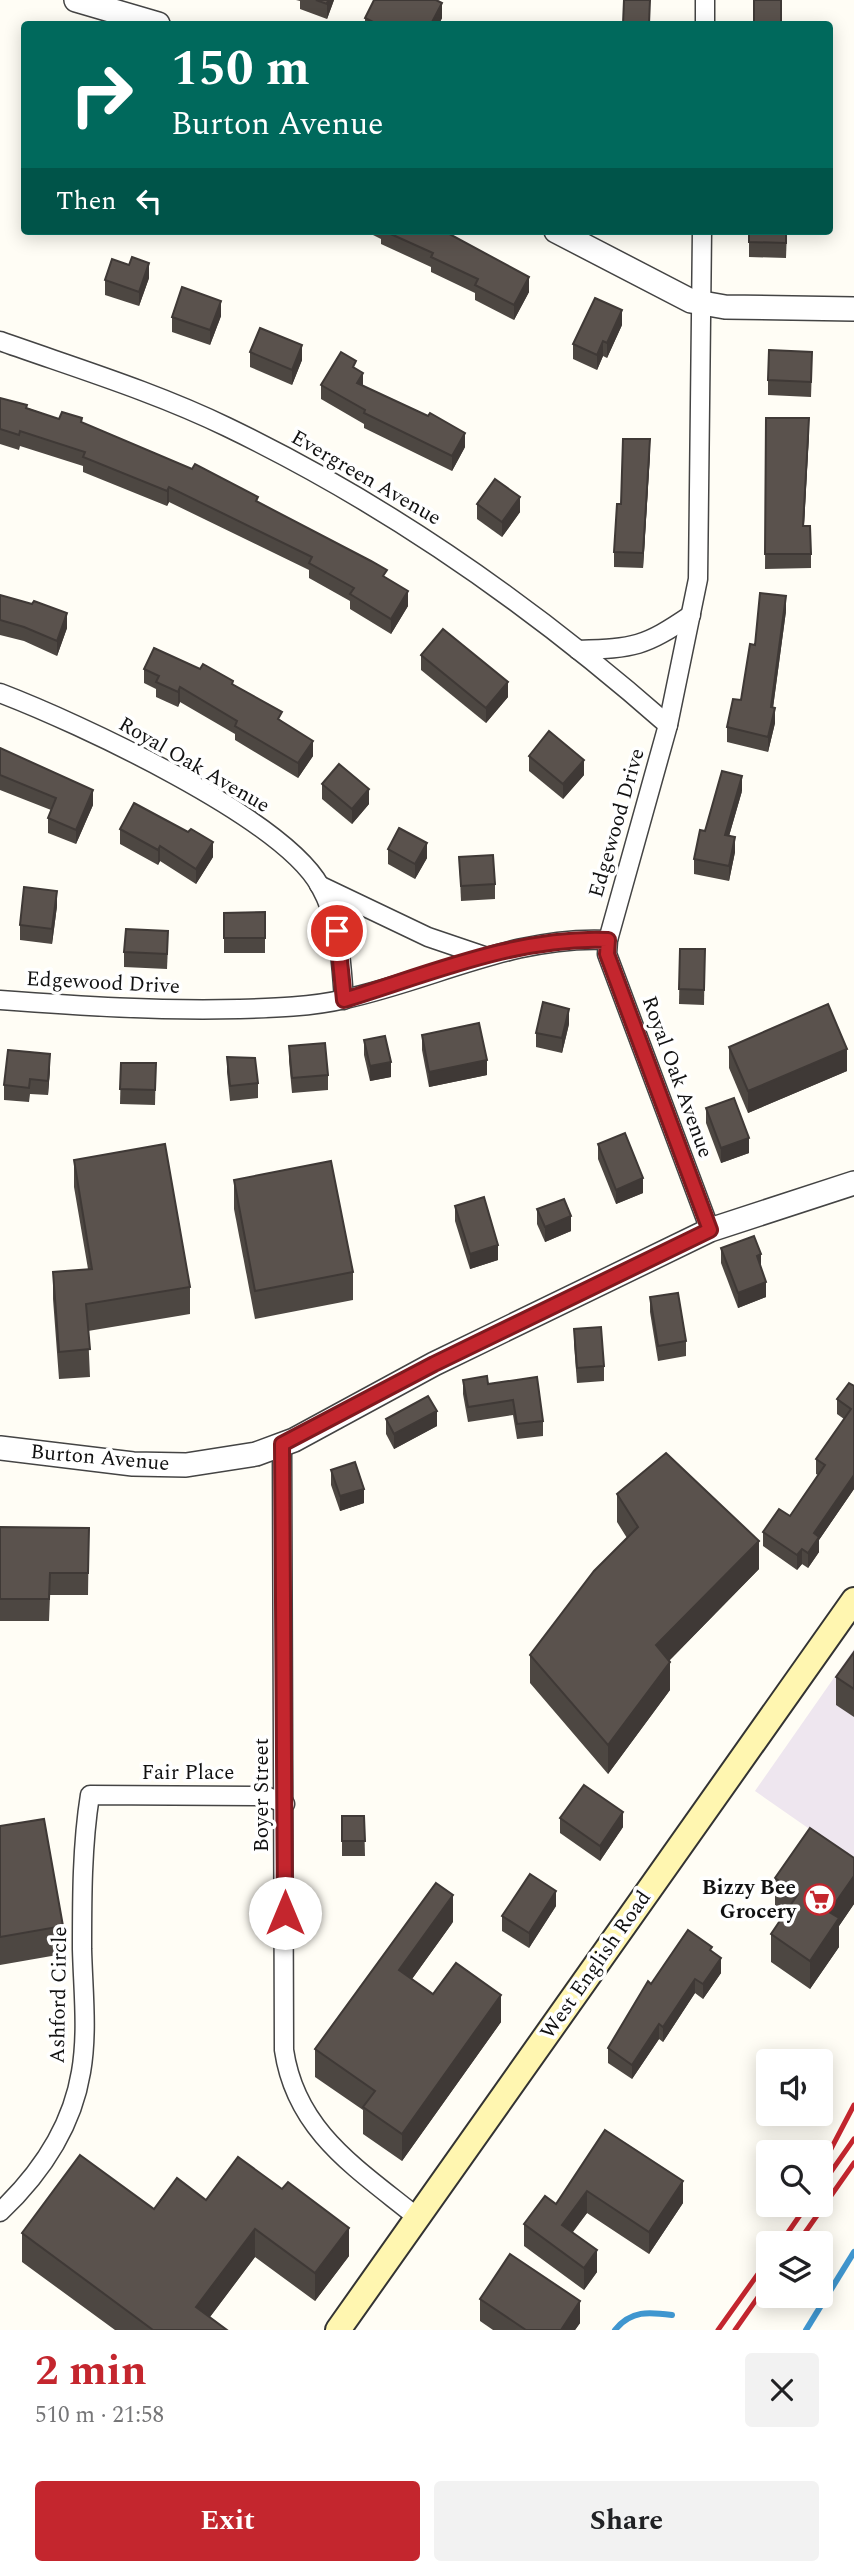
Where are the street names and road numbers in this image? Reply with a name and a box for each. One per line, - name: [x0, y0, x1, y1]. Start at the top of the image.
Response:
- street label: Evergreen Avenue: [285, 422, 447, 534]
- street label: Royal Oak Avenue: [112, 709, 276, 821]
- street label: Edgewood Drive: [580, 745, 654, 901]
- street label: Edgewood Drive: [25, 963, 181, 1003]
- street label: Royal Oak Avenue: [633, 992, 721, 1162]
- street label: Burton Avenue: [29, 1436, 171, 1480]
- street label: Boyer Street: [246, 1738, 278, 1852]
- street label: Fair Place: [142, 1757, 234, 1789]
- street label: West English Road: [533, 1884, 659, 2046]
- street label: Ashford Circle: [42, 1926, 76, 2064]

